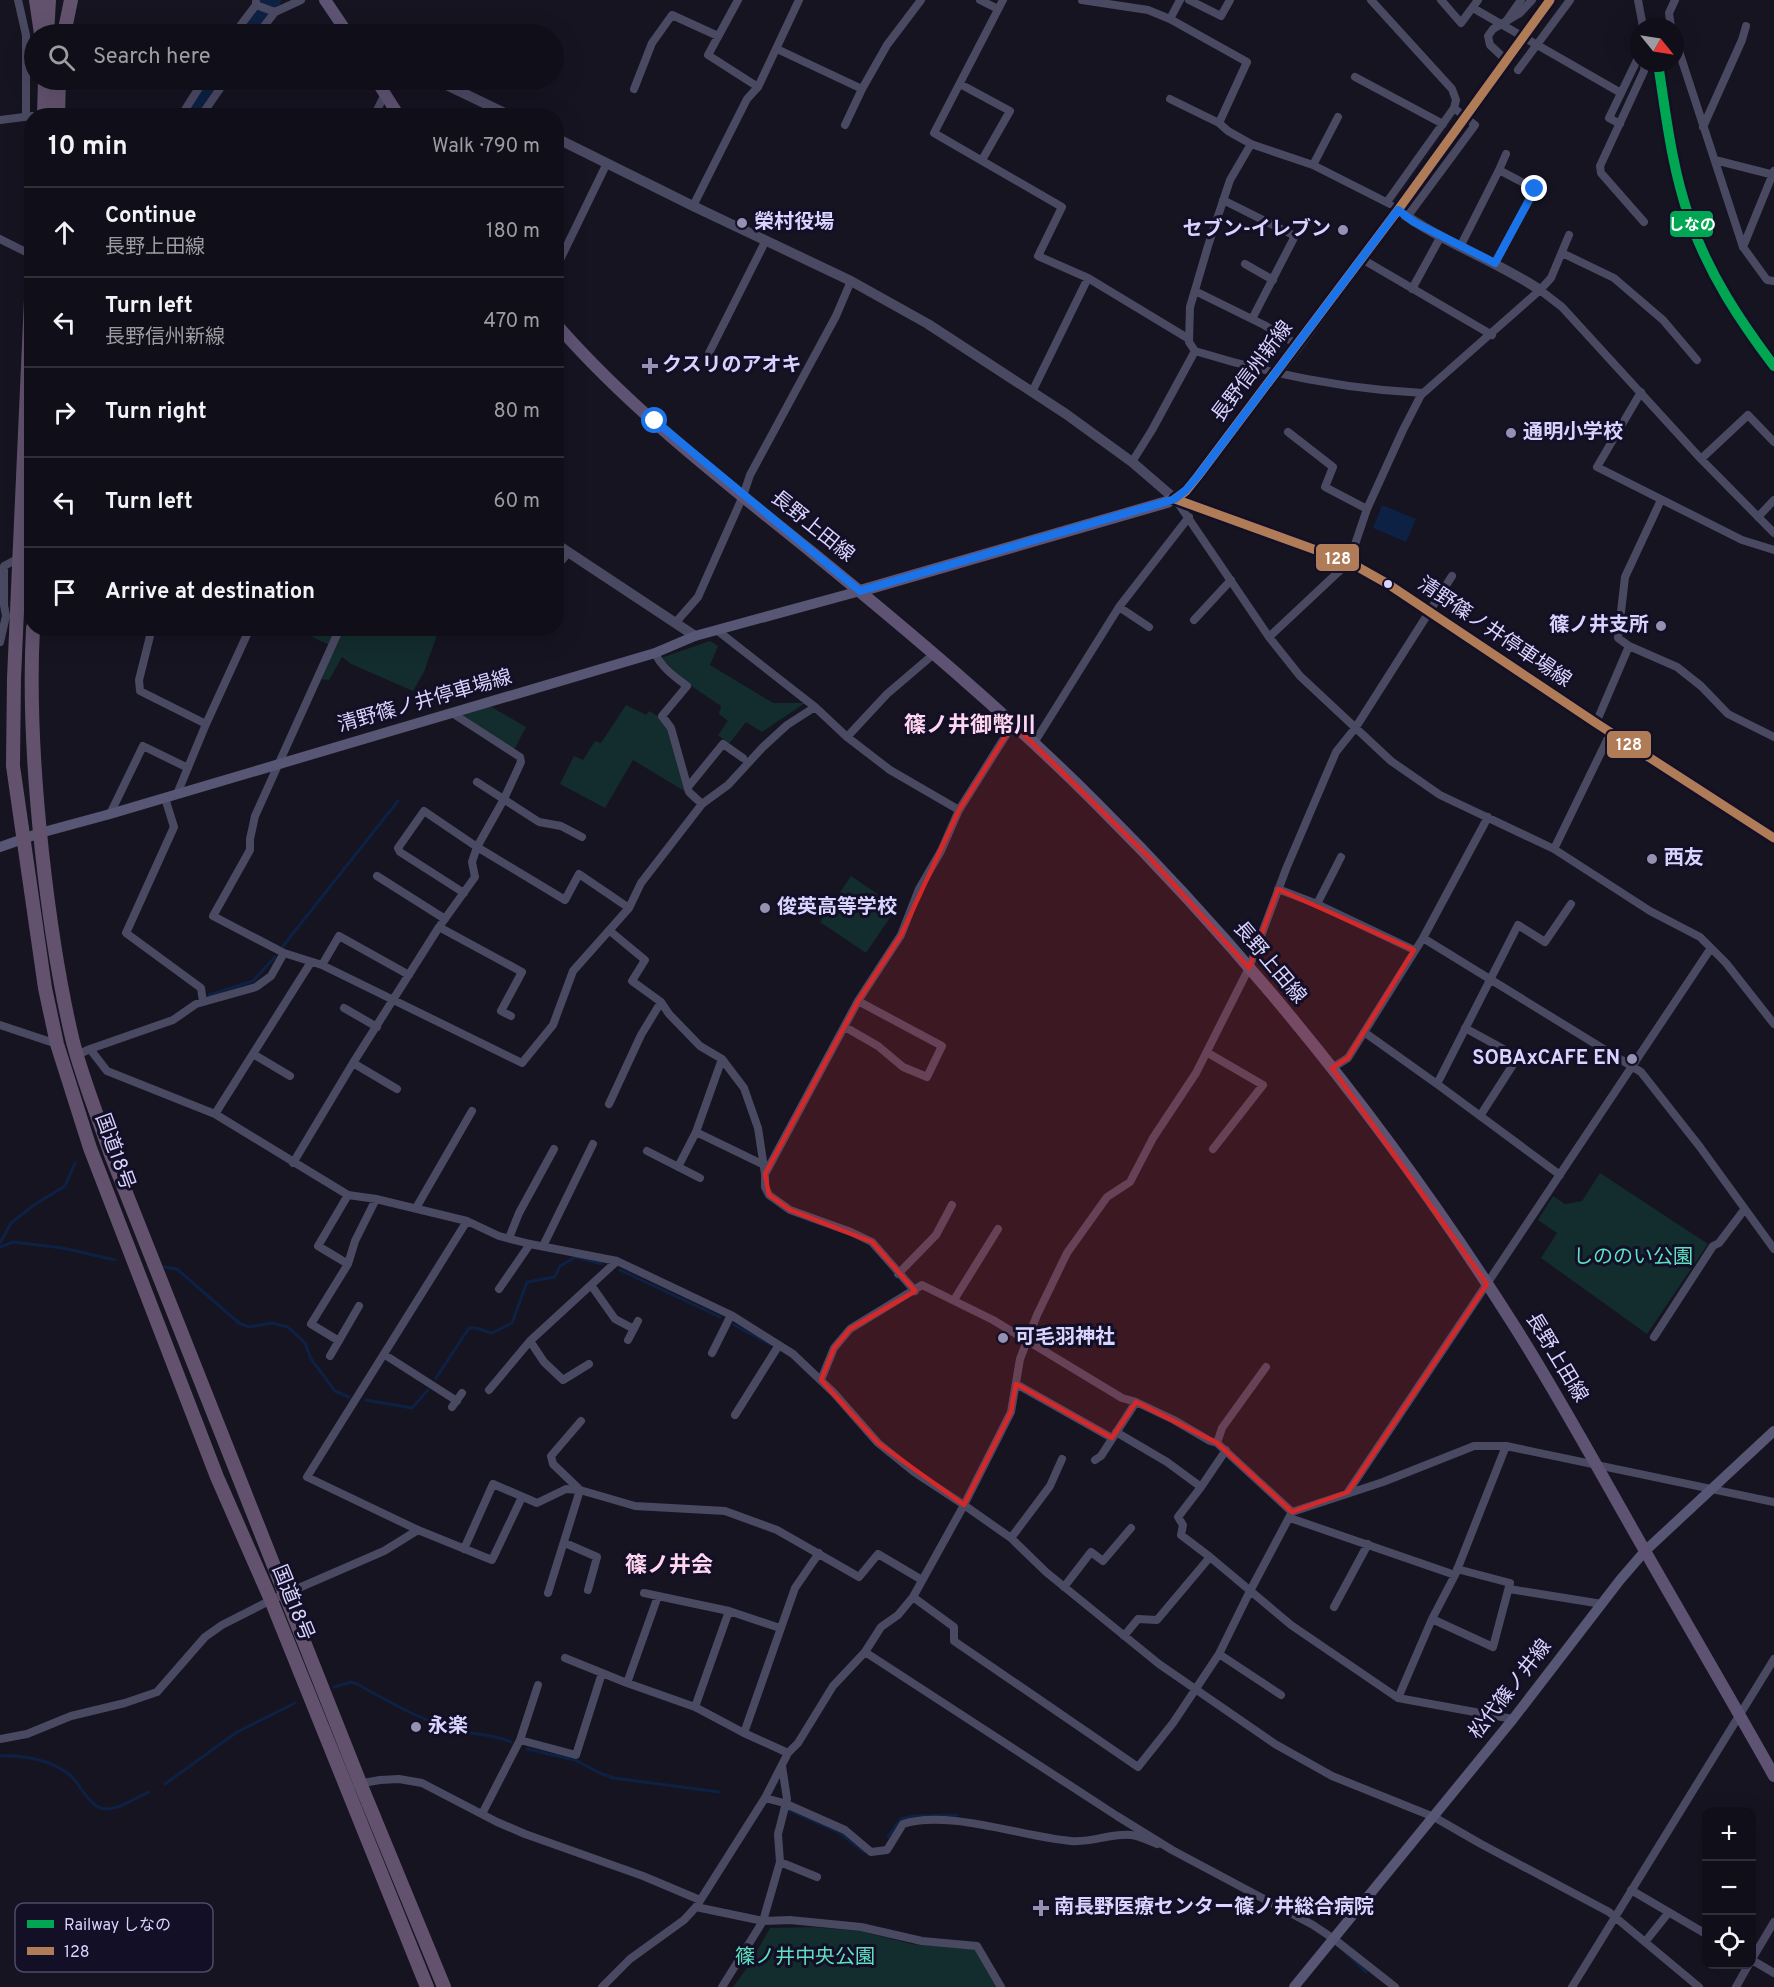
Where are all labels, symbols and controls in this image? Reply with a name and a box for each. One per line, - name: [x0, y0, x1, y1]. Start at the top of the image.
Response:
- north arrow: [1630, 18, 1684, 72]
- search box: [24, 24, 564, 90]
- icon: search: [45, 41, 78, 74]
- text: Search here: [93, 44, 211, 71]
- text: 10 min: [48, 131, 128, 164]
- text: Walk · 790 m: [432, 134, 540, 160]
- route end: [1521, 175, 1547, 201]
- text: Continue: [105, 203, 196, 230]
- place label: 榮村役場: [754, 210, 834, 236]
- line badge: しなの: [1669, 210, 1714, 238]
- icon: ahead: [48, 216, 81, 249]
- marker: 榮村役場: [735, 216, 749, 230]
- text: しなの: [1668, 216, 1716, 236]
- place label: セブン-イレブン: [1183, 217, 1331, 243]
- text: 180 m: [486, 219, 540, 245]
- marker: セブン-イレブン: [1336, 223, 1350, 237]
- text: 長野上田線: [105, 235, 205, 261]
- text: Turn left: [105, 293, 193, 320]
- icon: left: [48, 306, 81, 339]
- text: 470 m: [483, 309, 540, 335]
- street label: 長野信州新線: [1207, 316, 1299, 428]
- text: 長野信州新線: [105, 325, 225, 351]
- place label: クスリのアオキ: [662, 353, 801, 379]
- marker: クスリのアオキ: [643, 359, 657, 373]
- icon: right: [48, 396, 81, 429]
- text: Turn right: [105, 399, 207, 426]
- text: 80 m: [494, 399, 540, 425]
- route start: [641, 407, 667, 433]
- place label: 通明小学校: [1523, 420, 1623, 446]
- marker: 通明小学校: [1504, 426, 1518, 440]
- street label: 長野上田線: [765, 485, 859, 569]
- icon: left: [48, 486, 81, 519]
- text: Turn left: [105, 489, 193, 516]
- text: 60 m: [494, 489, 540, 515]
- line badge: 128: [1315, 543, 1360, 572]
- text: 128: [1325, 550, 1351, 570]
- street label: 清野篠ノ井停車場線: [1412, 572, 1576, 694]
- icon: arrive: [48, 576, 81, 609]
- unlabelled marker: [1382, 578, 1394, 590]
- text: Arrive at destination: [105, 579, 315, 606]
- place label: 篠ノ井支所: [1549, 613, 1649, 639]
- marker: 篠ノ井支所: [1654, 619, 1668, 633]
- street label: 清野篠ノ井停車場線: [335, 665, 515, 739]
- district label: 篠ノ井御幣川: [904, 713, 1036, 740]
- line badge: 128: [1606, 730, 1652, 759]
- text: 128: [1616, 736, 1642, 756]
- place label: 西友: [1664, 846, 1704, 872]
- marker: 西友: [1645, 852, 1659, 866]
- place label: 俊英高等学校: [777, 895, 897, 921]
- marker: 俊英高等学校: [758, 901, 772, 915]
- street label: 長野上田線: [1227, 916, 1311, 1010]
- place label: SOBAxCAFE EN: [1472, 1046, 1620, 1072]
- marker: SOBAxCAFE EN: [1625, 1052, 1639, 1066]
- street label: 国道18号: [88, 1110, 140, 1194]
- park label: しののい公園: [1573, 1245, 1693, 1271]
- street label: 長野上田線: [1519, 1308, 1593, 1408]
- place label: 可毛羽神社: [1015, 1325, 1115, 1351]
- marker: 可毛羽神社: [996, 1331, 1010, 1345]
- district label: 篠ノ井会: [625, 1553, 713, 1580]
- street label: 国道18号: [265, 1561, 319, 1645]
- street label: 松代篠ノ井線: [1464, 1635, 1558, 1745]
- place label: 永楽: [428, 1714, 468, 1740]
- marker: 永楽: [409, 1720, 423, 1734]
- map controls: [1702, 1807, 1756, 1969]
- button: +: [1702, 1807, 1756, 1861]
- button: −: [1702, 1861, 1756, 1915]
- place label: 南長野医療センター篠ノ井総合病院: [1054, 1895, 1374, 1921]
- marker: 南長野医療センター篠ノ井総合病院: [1032, 1899, 1050, 1917]
- legend: [15, 1903, 213, 1972]
- button: locate: [1702, 1915, 1756, 1969]
- text: Railway しなの: [64, 1916, 171, 1936]
- text: 128: [64, 1943, 90, 1963]
- park label: 篠ノ井中央公園: [735, 1945, 875, 1971]

